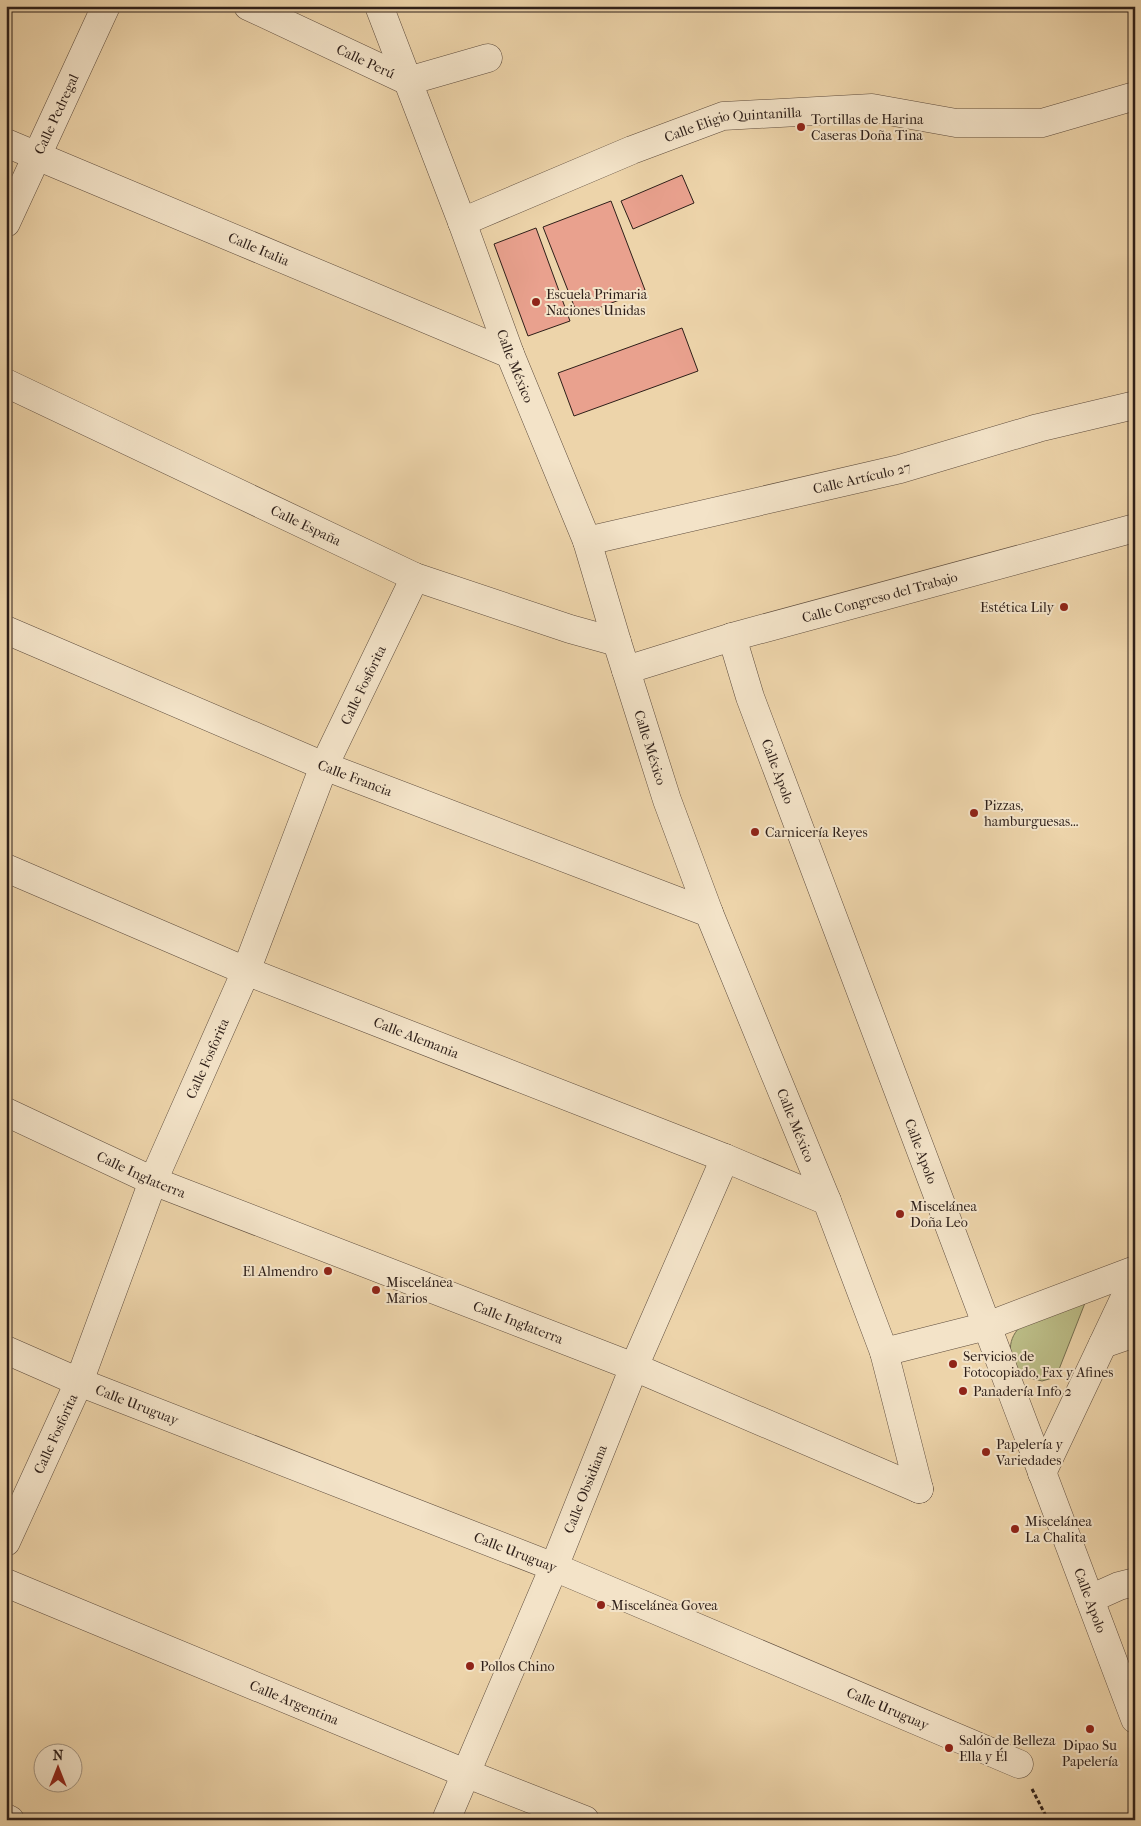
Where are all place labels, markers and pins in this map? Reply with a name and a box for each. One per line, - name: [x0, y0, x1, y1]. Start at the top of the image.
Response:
- place label: Tortillas de Harina Caseras Doña Tina: [811, 111, 924, 144]
- marker: Tortillas de Harina Caseras Doña Tina: [795, 121, 807, 133]
- place label: Escuela Primaria Naciones Unidas: [546, 286, 648, 319]
- marker: Escuela Primaria Naciones Unidas: [530, 296, 542, 308]
- place label: Estética Lily: [980, 599, 1055, 616]
- marker: Estética Lily: [1058, 601, 1070, 613]
- place label: Pizzas, hamburguesas...: [984, 797, 1079, 830]
- marker: Pizzas, hamburguesas...: [968, 807, 980, 819]
- place label: Carnicería Reyes: [765, 824, 868, 841]
- marker: Carnicería Reyes: [749, 826, 761, 838]
- place label: Miscelánea Doña Leo: [910, 1198, 977, 1231]
- marker: Miscelánea Doña Leo: [894, 1208, 906, 1220]
- place label: El Almendro: [242, 1263, 318, 1280]
- marker: El Almendro: [322, 1265, 334, 1277]
- place label: Miscelánea Marios: [386, 1274, 453, 1307]
- marker: Miscelánea Marios: [370, 1284, 382, 1296]
- place label: Servicios de Fotocopiado, Fax y Afines: [963, 1348, 1113, 1381]
- marker: Servicios de Fotocopiado, Fax y Afines: [947, 1358, 959, 1370]
- place label: Panadería Info 2: [973, 1383, 1072, 1400]
- marker: Panadería Info 2: [957, 1385, 969, 1397]
- place label: Papelería y Variedades: [995, 1436, 1064, 1469]
- marker: Papelería y Variedades: [980, 1446, 992, 1458]
- place label: Miscelánea La Chalita: [1025, 1513, 1092, 1546]
- marker: Miscelánea La Chalita: [1009, 1523, 1021, 1535]
- place label: Miscelánea Govea: [611, 1597, 718, 1614]
- marker: Miscelánea Govea: [595, 1599, 607, 1611]
- place label: Pollos Chino: [480, 1658, 555, 1675]
- marker: Pollos Chino: [464, 1660, 476, 1672]
- marker: Dipao Su Papelería: [1084, 1723, 1096, 1735]
- place label: Salón de Belleza Ella y Él: [959, 1732, 1056, 1765]
- place label: Dipao Su Papelería: [1062, 1737, 1119, 1770]
- marker: Salón de Belleza Ella y Él: [943, 1742, 955, 1754]

